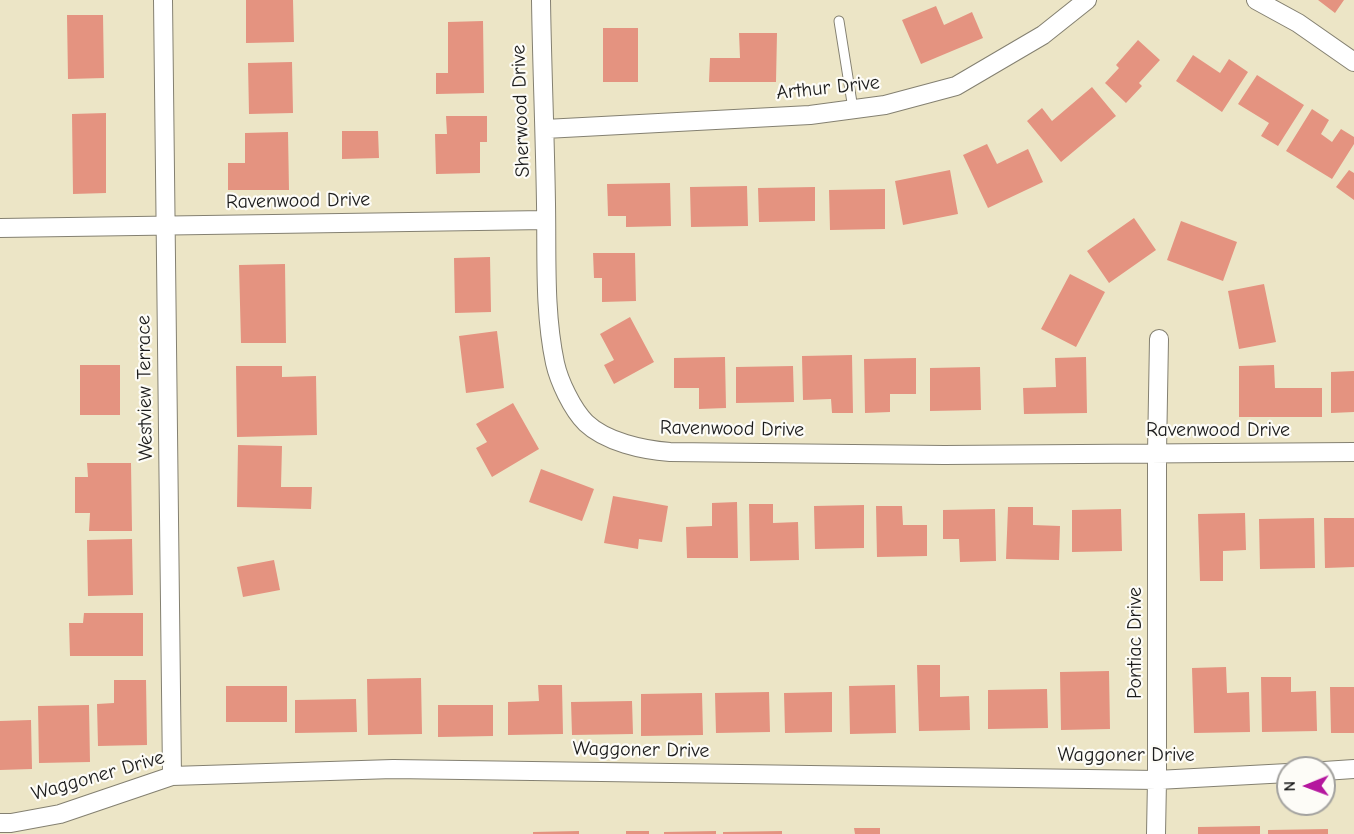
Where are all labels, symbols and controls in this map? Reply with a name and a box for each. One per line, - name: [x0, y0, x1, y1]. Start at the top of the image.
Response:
- street label: Sherwood Drive: [507, 44, 535, 178]
- street label: Arthur Drive: [775, 71, 881, 105]
- street label: Ravenwood Drive: [226, 188, 370, 214]
- street label: Westview Terrace: [132, 315, 158, 461]
- street label: Ravenwood Drive: [660, 416, 804, 442]
- street label: Ravenwood Drive: [1146, 418, 1290, 442]
- street label: Pontiac Drive: [1123, 587, 1147, 699]
- street label: Waggoner Drive: [572, 737, 710, 763]
- street label: Waggoner Drive: [1058, 743, 1194, 767]
- street label: Waggoner Drive: [29, 746, 167, 806]
- north arrow: [1276, 756, 1336, 816]
- text: N: [1281, 781, 1299, 792]

